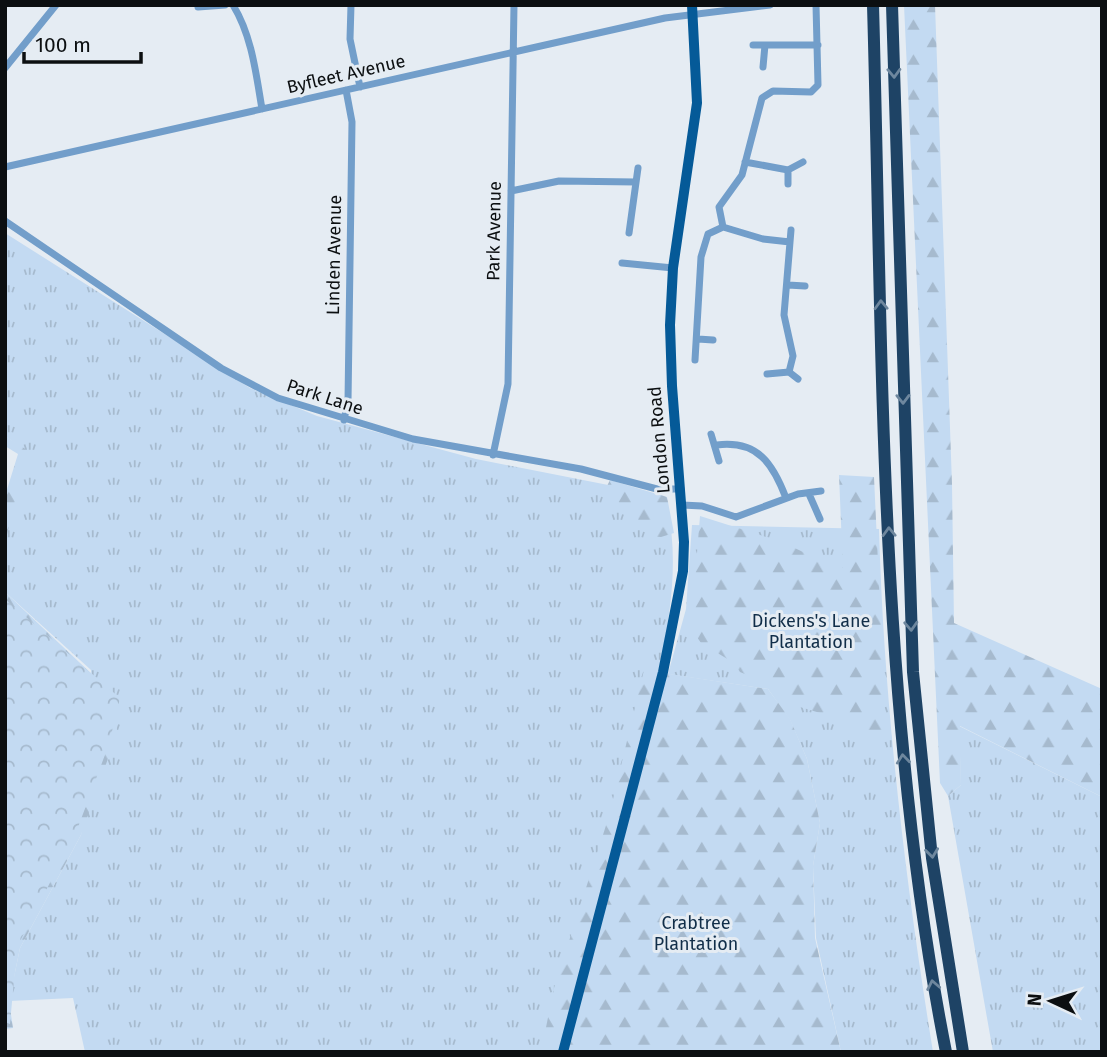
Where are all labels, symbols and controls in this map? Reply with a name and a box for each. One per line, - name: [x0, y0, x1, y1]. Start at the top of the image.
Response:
- scale bar: [24, 21, 142, 65]
- text: 100 m: [35, 32, 91, 58]
- street label: Byfleet Avenue: [285, 50, 407, 98]
- one-way arrow: [886, 68, 901, 79]
- street label: Park Avenue: [482, 181, 506, 281]
- street label: Linden Avenue: [322, 195, 346, 315]
- one-way arrow: [873, 299, 888, 310]
- street label: Park Lane: [284, 374, 366, 420]
- street label: London Road: [643, 385, 675, 495]
- one-way arrow: [896, 394, 911, 405]
- one-way arrow: [881, 527, 896, 538]
- park label: Dickens's Lane Plantation: [752, 610, 870, 653]
- one-way arrow: [904, 621, 919, 632]
- one-way arrow: [896, 754, 911, 765]
- one-way arrow: [924, 847, 939, 859]
- park label: Crabtree Plantation: [654, 912, 738, 955]
- north arrow: [1016, 966, 1086, 1036]
- one-way arrow: [926, 979, 941, 991]
- text: N: [1023, 993, 1046, 1007]

